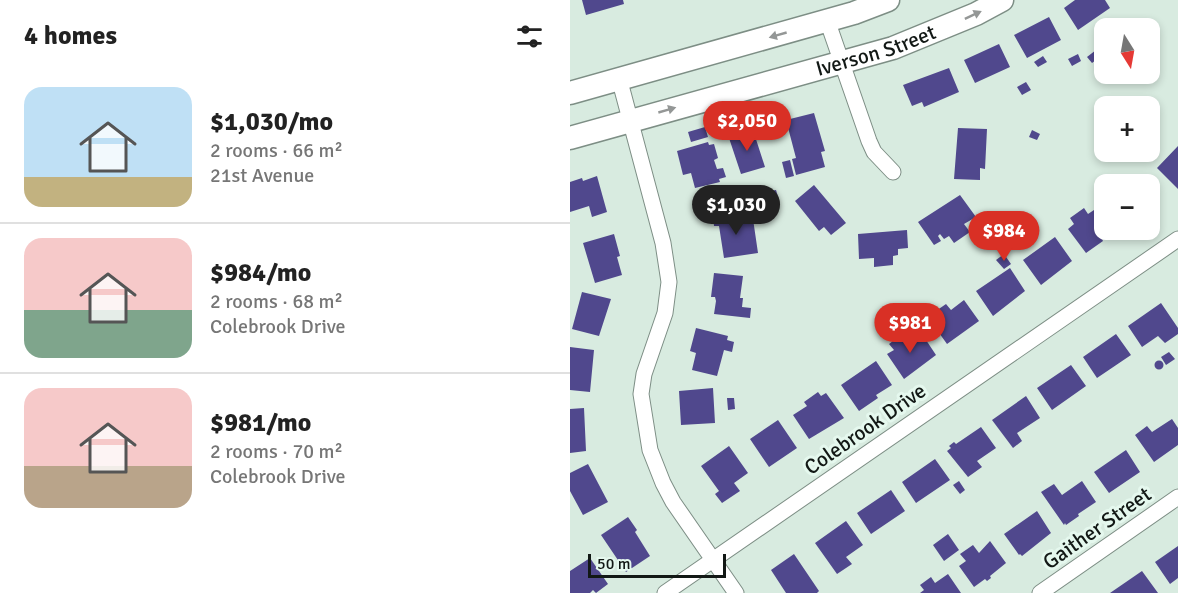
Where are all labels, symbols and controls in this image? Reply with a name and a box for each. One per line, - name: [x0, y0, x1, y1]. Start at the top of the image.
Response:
- one-way arrow: [964, 11, 981, 20]
- north arrow: [1094, 18, 1160, 84]
- map controls: [1094, 18, 1160, 240]
- street label: Iverson Street: [813, 19, 940, 82]
- text: 4 homes: [24, 20, 117, 52]
- icon: filters: [513, 20, 546, 53]
- one-way arrow: [769, 30, 787, 40]
- button: +: [1094, 96, 1160, 162]
- pin: $2,050: [698, 101, 796, 152]
- one-way arrow: [658, 105, 676, 114]
- text: $1,030/mo: [210, 106, 333, 138]
- text: $2,050: [717, 108, 777, 133]
- icon: home: [72, 111, 144, 183]
- text: 2 rooms · 66 m²: [210, 138, 343, 163]
- text: 21st Avenue: [210, 163, 314, 188]
- button: −: [1094, 174, 1160, 240]
- pin: $1,030: [687, 185, 785, 236]
- text: $1,030: [706, 192, 766, 217]
- pin: $984: [968, 211, 1040, 262]
- text: $984: [982, 218, 1026, 243]
- text: $984/mo: [210, 257, 311, 289]
- icon: home: [72, 262, 144, 334]
- text: 2 rooms · 68 m²: [210, 289, 343, 314]
- pin: $981: [874, 303, 946, 354]
- text: $981: [888, 310, 932, 335]
- text: Colebrook Drive: [210, 314, 346, 339]
- street label: Colebrook Drive: [799, 378, 931, 480]
- text: $981/mo: [210, 407, 311, 439]
- icon: home: [72, 412, 144, 484]
- text: 2 rooms · 70 m²: [210, 439, 343, 464]
- text: Colebrook Drive: [210, 464, 346, 489]
- street label: Gaither Street: [1038, 481, 1156, 575]
- scale bar: [588, 551, 726, 578]
- text: 50 m: [597, 554, 631, 574]

